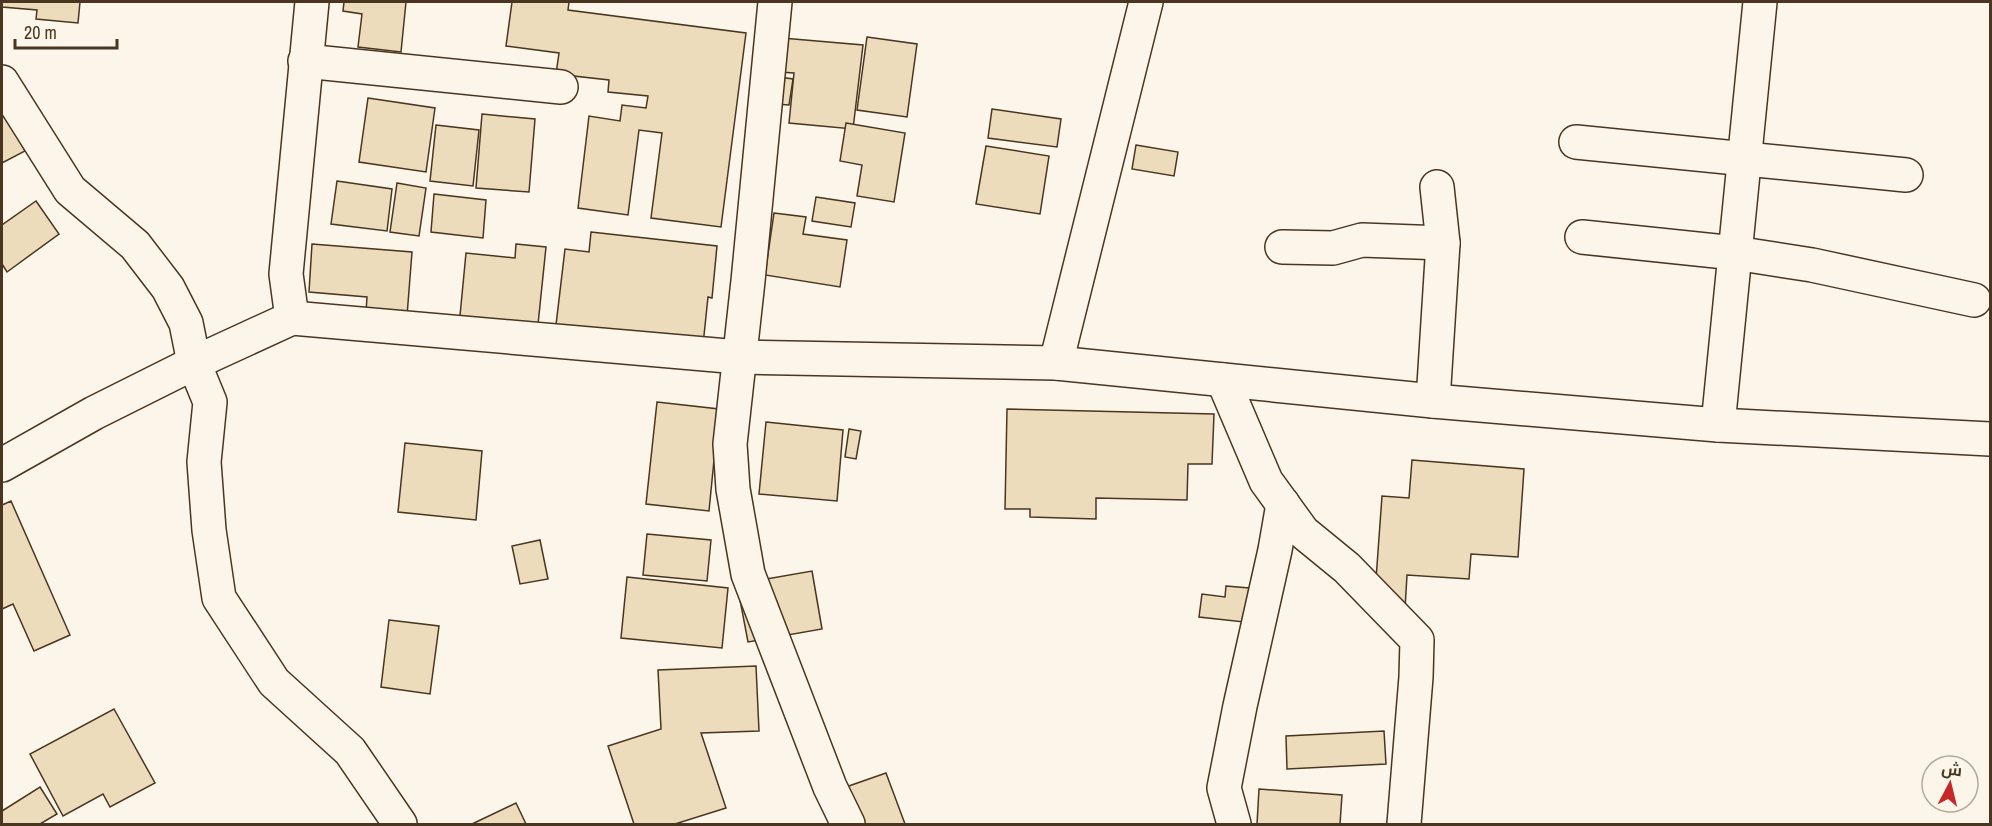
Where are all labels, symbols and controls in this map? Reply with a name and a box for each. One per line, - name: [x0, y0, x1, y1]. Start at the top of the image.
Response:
- scale bar: [15, 12, 117, 50]
- text: 20 m: [24, 20, 57, 45]
- north arrow: [1920, 754, 1980, 814]
- text: ش: [1940, 757, 1963, 781]

